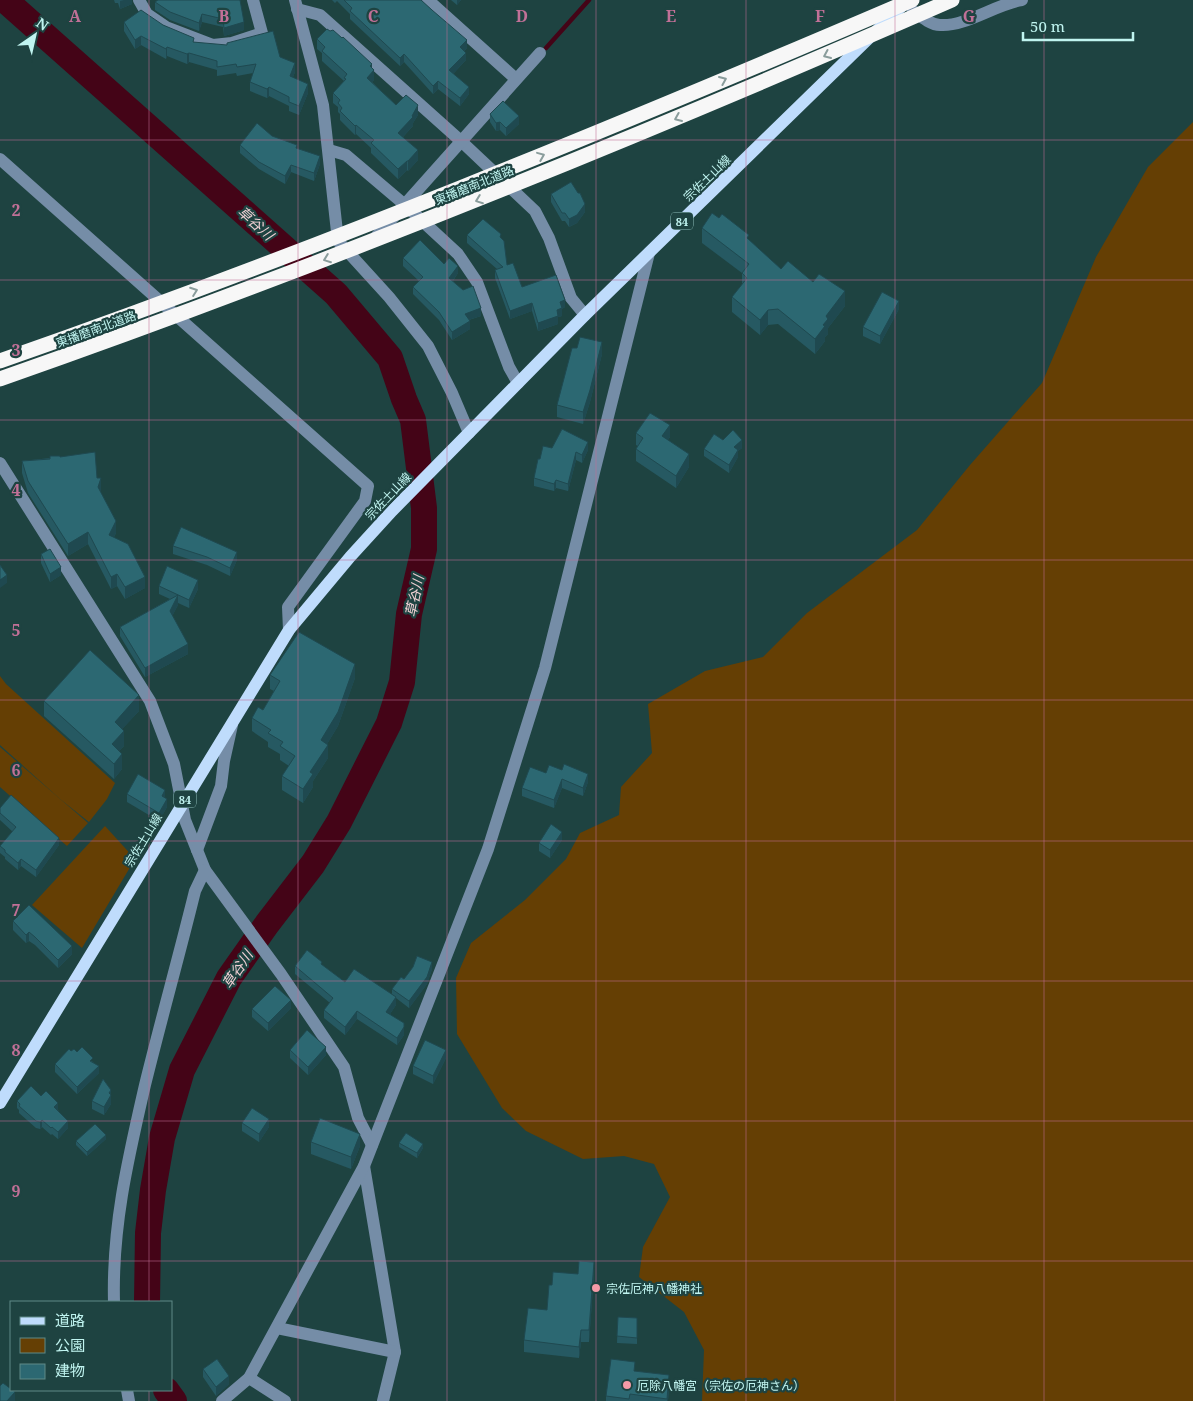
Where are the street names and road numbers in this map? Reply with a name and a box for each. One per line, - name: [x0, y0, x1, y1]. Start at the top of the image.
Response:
- street label: 宗佐土山線: [680, 151, 734, 205]
- street label: 東播磨南北道路: [432, 161, 516, 209]
- road number: 84: [671, 212, 693, 230]
- street label: 東播磨南北道路: [54, 307, 138, 351]
- street label: 宗佐土山線: [361, 469, 415, 523]
- road number: 84: [174, 791, 196, 808]
- street label: 宗佐土山線: [120, 810, 166, 870]

